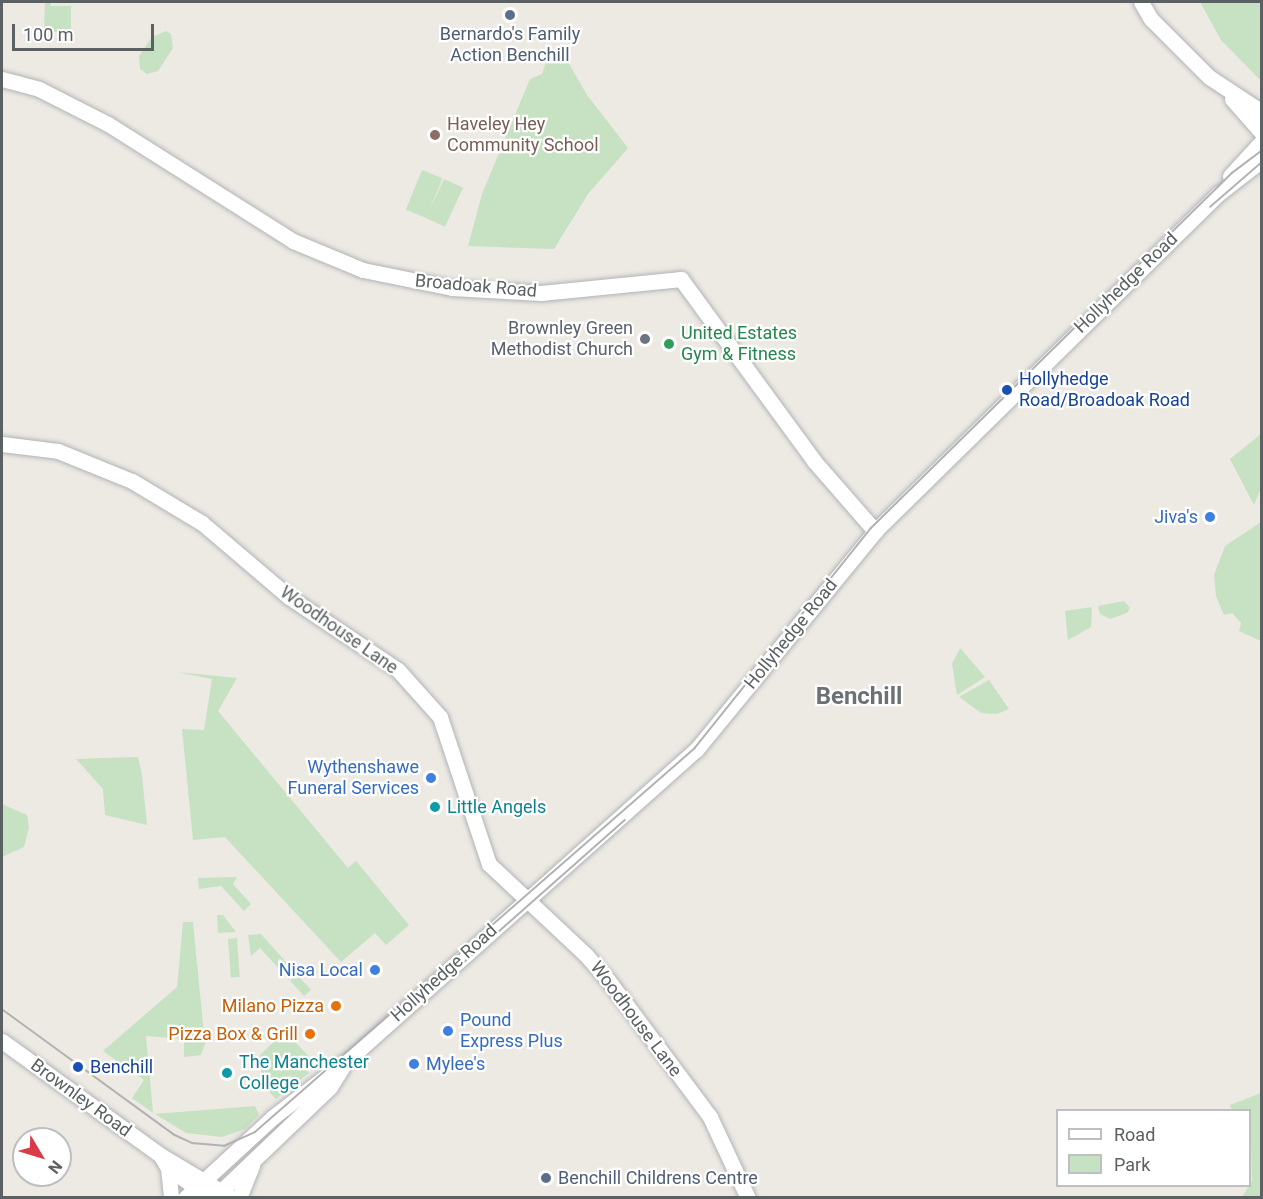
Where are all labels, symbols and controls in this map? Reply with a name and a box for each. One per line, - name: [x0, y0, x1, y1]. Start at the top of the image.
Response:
- marker: Bernardo's Family Action Benchill: [503, 8, 517, 22]
- scale bar: [15, 12, 158, 50]
- text: 100 m: [23, 24, 74, 45]
- place label: Bernardo's Family Action Benchill: [440, 24, 580, 66]
- place label: Haveley Hey Community School: [447, 114, 599, 156]
- marker: Haveley Hey Community School: [428, 128, 442, 142]
- street label: Hollyhedge Road: [1070, 228, 1182, 338]
- street label: Broadoak Road: [414, 270, 538, 302]
- place label: Brownley Green Methodist Church: [491, 318, 633, 360]
- place label: United Estates Gym & Fitness: [681, 323, 797, 366]
- marker: Brownley Green Methodist Church: [638, 332, 652, 346]
- marker: United Estates Gym & Fitness: [662, 337, 676, 351]
- place label: Hollyhedge Road/Broadoak Road: [1019, 369, 1190, 412]
- marker: Hollyhedge Road/Broadoak Road: [1000, 383, 1014, 397]
- place label: Jiva's: [1154, 506, 1198, 528]
- marker: Jiva's: [1203, 510, 1217, 524]
- street label: Hollyhedge Road: [740, 575, 842, 693]
- street label: Woodhouse Lane: [276, 581, 402, 679]
- district label: Benchill: [816, 683, 902, 711]
- place label: Wythenshawe Funeral Services: [288, 757, 419, 800]
- marker: Wythenshawe Funeral Services: [424, 771, 438, 785]
- place label: Little Angels: [447, 796, 546, 818]
- marker: Little Angels: [428, 800, 442, 814]
- street label: Hollyhedge Road: [386, 920, 502, 1026]
- street label: Woodhouse Lane: [586, 957, 686, 1081]
- place label: Nisa Local: [279, 959, 363, 981]
- marker: Nisa Local: [368, 963, 382, 977]
- place label: Milano Pizza: [222, 995, 324, 1017]
- marker: Milano Pizza: [329, 999, 343, 1013]
- place label: Pound Express Plus: [460, 1010, 563, 1052]
- place label: Pizza Box & Grill: [168, 1023, 298, 1045]
- marker: Pound Express Plus: [441, 1024, 455, 1038]
- marker: Pizza Box & Grill: [303, 1027, 317, 1041]
- place label: The Manchester College: [239, 1052, 369, 1094]
- place label: Mylee's: [426, 1053, 485, 1075]
- street label: Brownley Road: [27, 1054, 135, 1142]
- place label: Benchill: [90, 1056, 153, 1078]
- marker: Mylee's: [407, 1057, 421, 1071]
- marker: Benchill: [71, 1060, 85, 1074]
- marker: The Manchester College: [220, 1066, 234, 1080]
- legend: [1056, 1109, 1251, 1187]
- text: Road: [1114, 1124, 1155, 1145]
- north arrow: [12, 1127, 72, 1187]
- text: Park: [1114, 1154, 1150, 1175]
- text: N: [44, 1157, 66, 1177]
- place label: Benchill Childrens Centre: [558, 1167, 758, 1189]
- marker: Benchill Childrens Centre: [539, 1171, 553, 1185]

